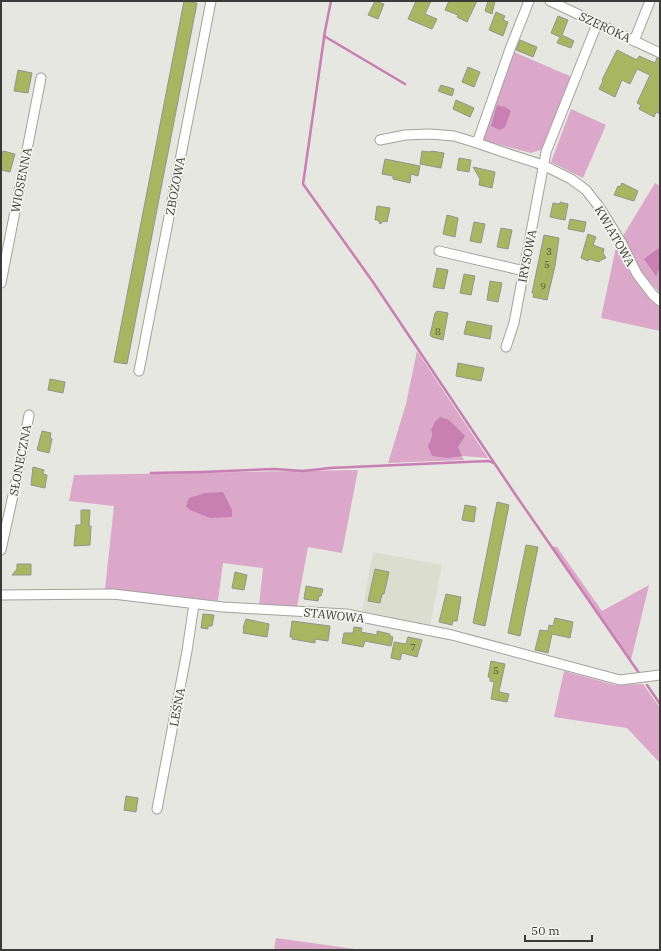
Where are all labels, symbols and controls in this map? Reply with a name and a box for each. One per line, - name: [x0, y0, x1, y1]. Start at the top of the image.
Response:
- street label: SZEROKA: [577, 8, 634, 46]
- street label: WIOSENNA: [7, 145, 35, 214]
- street label: ZBOŻOWA: [162, 155, 188, 217]
- street label: KWIATOWA: [592, 203, 639, 270]
- street label: IRYSOWA: [514, 227, 540, 284]
- house number: 3: [546, 245, 552, 258]
- house number: 5: [544, 258, 550, 271]
- house number: 9: [540, 280, 546, 293]
- house number: 8: [435, 325, 441, 338]
- street label: SŁONECZNA: [6, 422, 34, 497]
- street label: STAWOWA: [303, 604, 366, 626]
- house number: 7: [410, 641, 416, 654]
- house number: 5: [493, 664, 499, 677]
- street label: LEŚNA: [166, 686, 188, 728]
- scale bar: [525, 917, 592, 943]
- text: 50 m: [531, 923, 560, 938]

